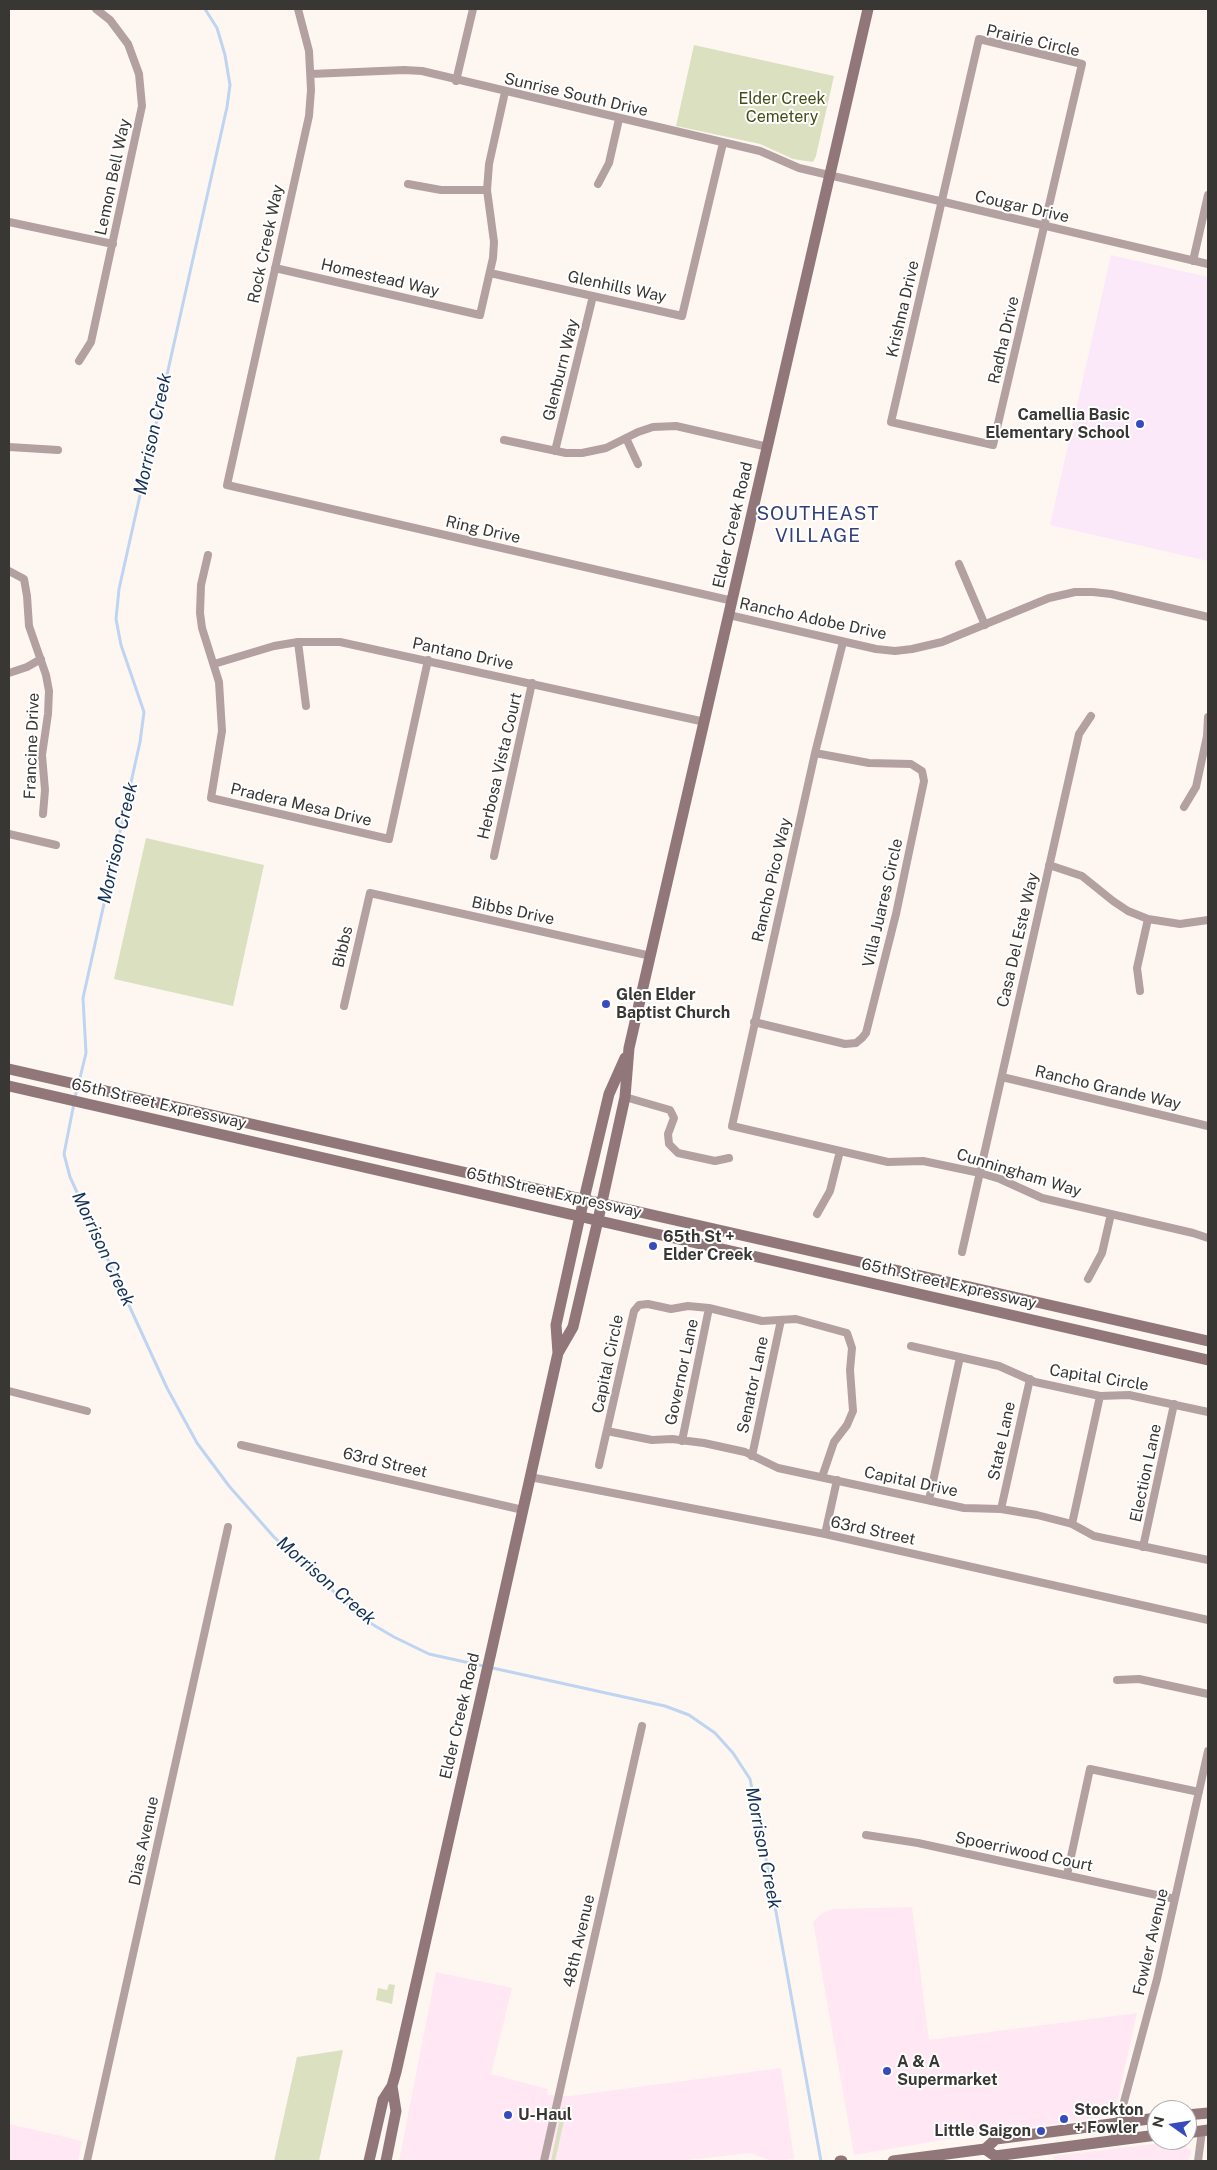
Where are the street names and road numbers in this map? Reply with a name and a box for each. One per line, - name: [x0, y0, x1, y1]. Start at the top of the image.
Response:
- street label: Prairie Circle: [984, 21, 1082, 61]
- street label: Sunrise South Drive: [502, 69, 650, 121]
- street label: Lemon Bell Way: [91, 117, 135, 237]
- street label: Rock Creek Way: [244, 183, 288, 305]
- street label: Cougar Drive: [973, 187, 1071, 227]
- street label: Homestead Way: [319, 255, 441, 301]
- street label: Krishna Drive: [883, 259, 923, 359]
- street label: Glenhills Way: [566, 267, 668, 307]
- street label: Radha Drive: [985, 294, 1023, 386]
- street label: Glenburn Way: [539, 317, 583, 423]
- street label: Elder Creek Road: [709, 460, 757, 590]
- street label: Ring Drive: [444, 512, 522, 548]
- street label: Rancho Adobe Drive: [738, 594, 888, 644]
- street label: Pantano Drive: [411, 634, 515, 674]
- street label: Herbosa Vista Court: [474, 691, 526, 841]
- street label: Francine Drive: [21, 692, 43, 800]
- street label: Pradera Mesa Drive: [228, 779, 374, 831]
- street label: Rancho Pico Way: [748, 816, 796, 944]
- street label: Villa Juares Circle: [859, 837, 907, 969]
- street label: Casa Del Este Way: [993, 871, 1043, 1009]
- street label: Bibbs Drive: [470, 893, 556, 929]
- street label: Bibbs: [329, 924, 357, 970]
- street label: Rancho Grande Way: [1033, 1062, 1183, 1114]
- street label: 65th Street Expressway: [70, 1074, 248, 1134]
- street label: Cunningham Way: [954, 1145, 1084, 1201]
- street label: 65th Street Expressway: [465, 1163, 643, 1223]
- street label: 65th Street Expressway: [860, 1254, 1038, 1314]
- street label: Capital Circle: [588, 1313, 628, 1415]
- street label: Governor Lane: [661, 1317, 703, 1427]
- street label: Senator Lane: [733, 1335, 773, 1435]
- street label: Capital Circle: [1048, 1361, 1150, 1395]
- street label: State Lane: [984, 1400, 1020, 1482]
- street label: Election Lane: [1126, 1422, 1166, 1524]
- street label: 63rd Street: [341, 1444, 429, 1482]
- street label: Capital Drive: [862, 1463, 960, 1501]
- street label: 63rd Street: [829, 1513, 917, 1549]
- street label: Elder Creek Road: [436, 1651, 484, 1781]
- street label: Dias Avenue: [125, 1795, 163, 1887]
- street label: Spoerriwood Court: [953, 1828, 1095, 1876]
- street label: Fowler Avenue: [1129, 1887, 1173, 1997]
- street label: 48th Avenue: [559, 1893, 599, 1989]

